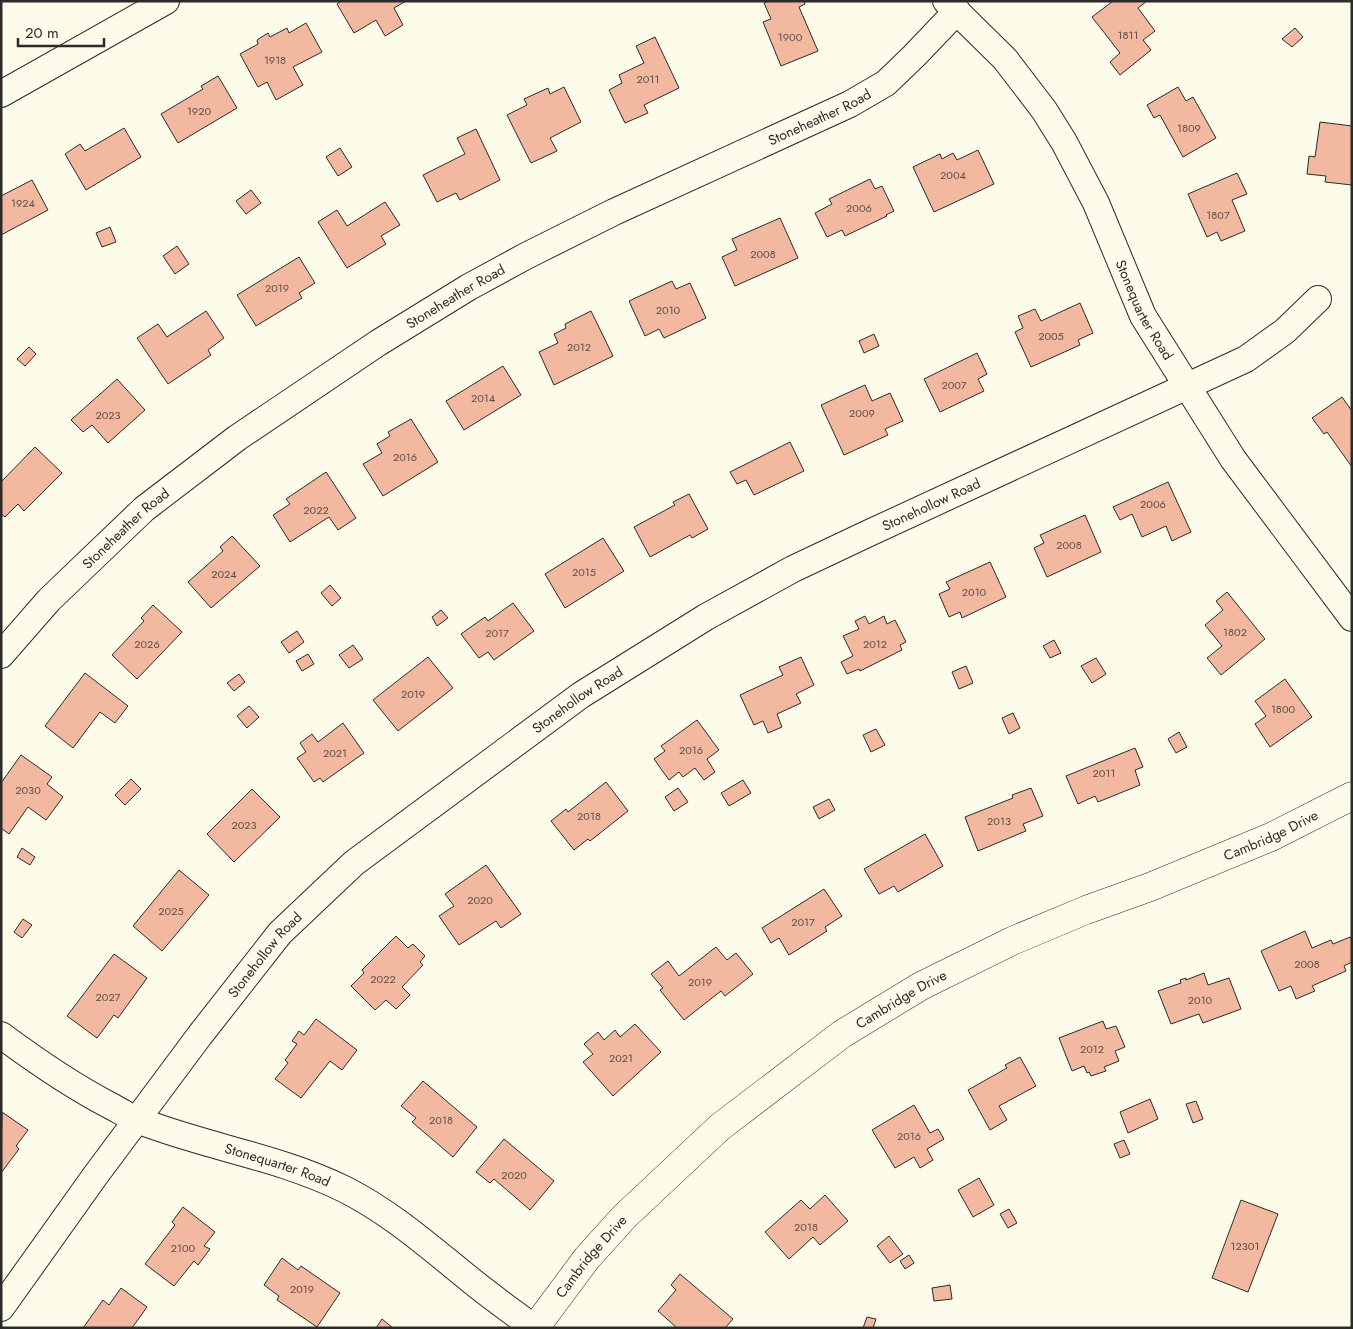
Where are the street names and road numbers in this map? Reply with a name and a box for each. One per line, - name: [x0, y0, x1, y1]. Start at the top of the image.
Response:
- street label: Stoneheather Road: [765, 84, 875, 150]
- street label: Stonequarter Road: [1111, 257, 1178, 364]
- street label: Stoneheather Road: [402, 259, 508, 333]
- street label: Stonehollow Road: [879, 473, 984, 536]
- street label: Stoneheather Road: [78, 483, 173, 573]
- street label: Stonehollow Road: [528, 661, 626, 738]
- street label: Cambridge Drive: [1220, 805, 1322, 866]
- street label: Stonehollow Road: [223, 907, 306, 1002]
- street label: Cambridge Drive: [852, 965, 950, 1033]
- street label: Stonequarter Road: [222, 1138, 333, 1191]
- street label: Cambridge Drive: [551, 1211, 631, 1302]

